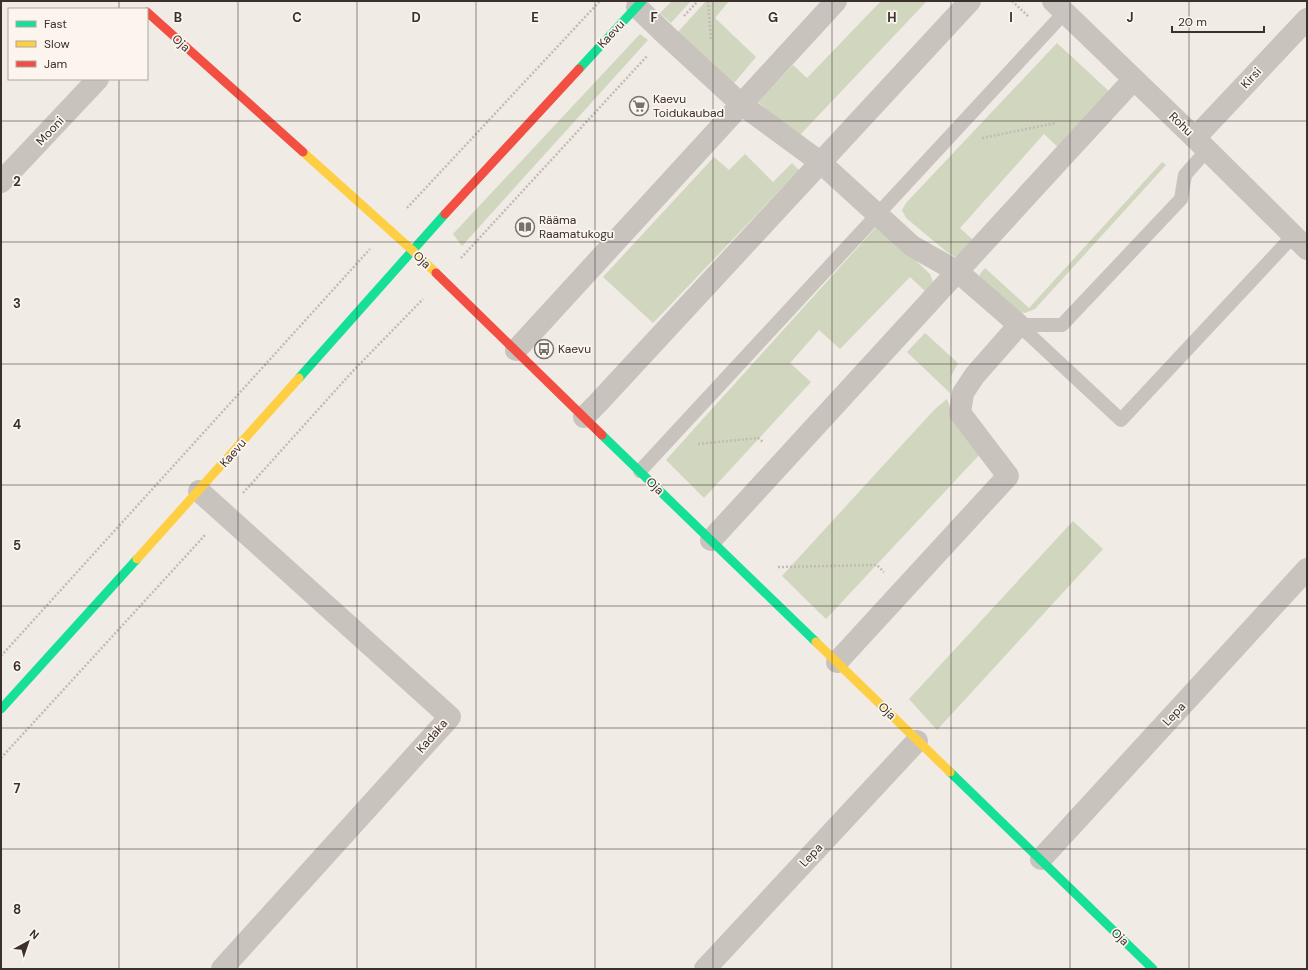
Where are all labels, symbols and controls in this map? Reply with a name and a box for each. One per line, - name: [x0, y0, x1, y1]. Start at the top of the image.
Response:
- legend: [8, 8, 148, 80]
- scale bar: [1172, 8, 1264, 34]
- text: B: [174, 9, 182, 26]
- text: C: [292, 9, 302, 26]
- text: D: [411, 9, 421, 26]
- text: E: [531, 9, 539, 26]
- text: F: [650, 9, 658, 26]
- text: G: [768, 9, 778, 26]
- text: H: [887, 9, 897, 26]
- text: I: [1009, 9, 1013, 26]
- text: J: [1126, 9, 1134, 26]
- text: 20 m: [1178, 14, 1207, 30]
- text: Fast: [44, 16, 67, 32]
- street label: Kaevu: [594, 16, 628, 52]
- street label: Oja: [169, 31, 193, 55]
- text: Slow: [44, 36, 70, 52]
- text: Jam: [44, 56, 67, 72]
- street label: Kirsi: [1237, 64, 1265, 92]
- place label: Kaevu Toidukaubad: [653, 91, 724, 121]
- supermarket icon: Kaevu Toidukaubad: [628, 95, 650, 117]
- street label: Rohu: [1165, 109, 1197, 139]
- street label: Mooni: [33, 113, 68, 149]
- text: 2: [13, 173, 21, 190]
- place label: Rääma Raamatukogu: [539, 212, 614, 242]
- library icon: Rääma Raamatukogu: [514, 216, 536, 238]
- street label: Oja: [410, 248, 434, 272]
- text: 3: [13, 295, 21, 312]
- bus stop icon: Kaevu: [533, 338, 555, 360]
- place label: Kaevu: [558, 341, 591, 357]
- text: 4: [13, 416, 21, 433]
- street label: Kaevu: [216, 435, 250, 471]
- street label: Oja: [643, 474, 667, 498]
- text: 5: [13, 537, 21, 554]
- text: 6: [13, 658, 21, 675]
- street label: Oja: [875, 699, 899, 723]
- street label: Lepa: [1159, 699, 1189, 729]
- street label: Kadaka: [413, 716, 451, 756]
- text: 7: [14, 780, 21, 797]
- street label: Lepa: [796, 840, 826, 870]
- text: 8: [13, 901, 21, 918]
- north arrow: [8, 922, 48, 962]
- street label: Oja: [1108, 925, 1132, 949]
- text: N: [27, 926, 42, 942]

